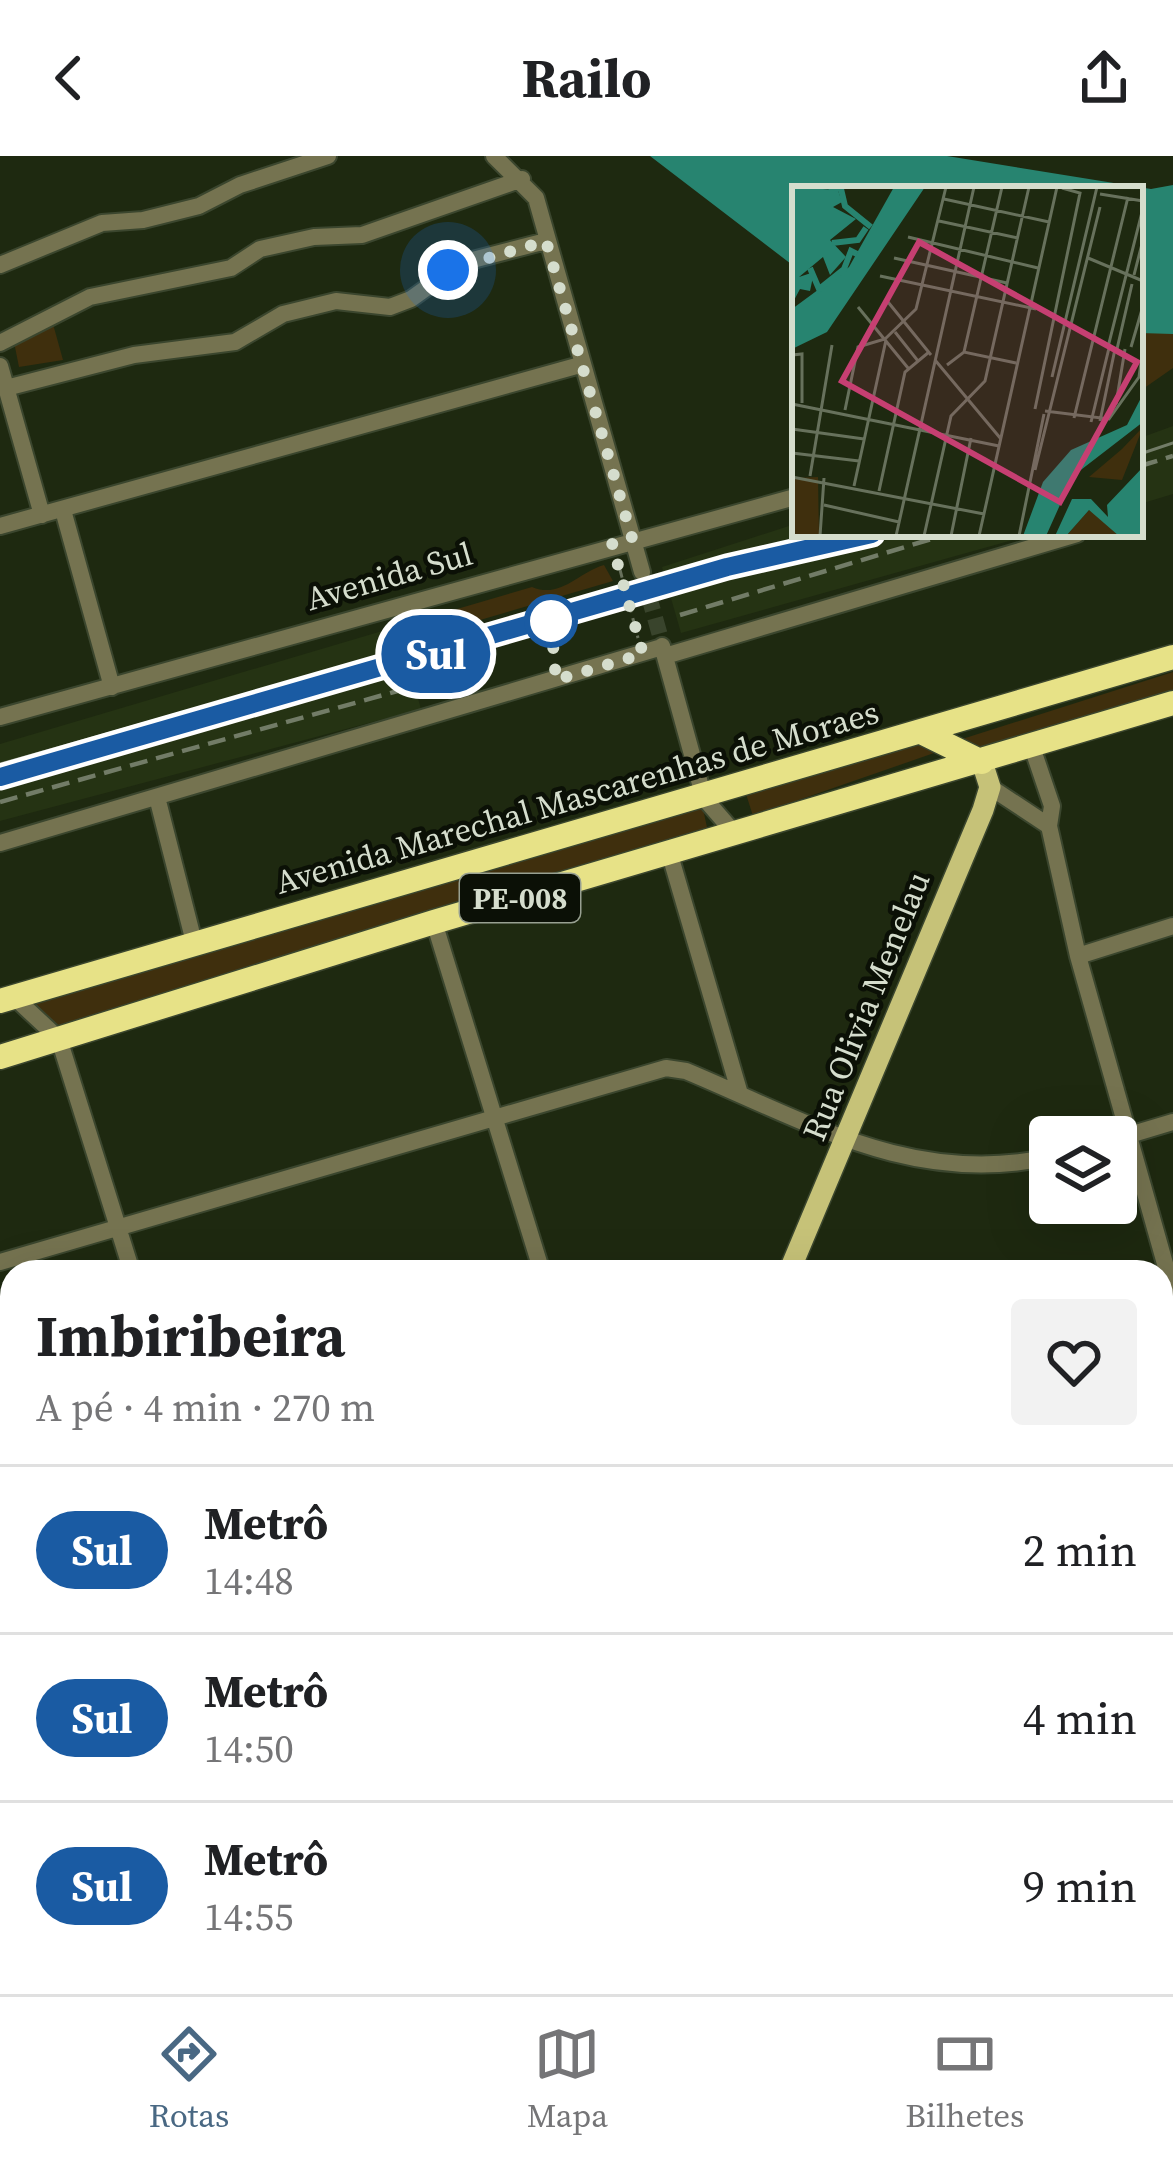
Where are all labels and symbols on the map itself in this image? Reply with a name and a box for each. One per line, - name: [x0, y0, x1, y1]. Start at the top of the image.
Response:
- inset map: [792, 186, 1143, 537]
- your location: [418, 240, 478, 300]
- street label: Avenida Sul: [301, 531, 478, 621]
- unlabelled marker: [526, 596, 576, 646]
- line badge: Sul: [367, 615, 505, 693]
- street label: Avenida Marechal Mascarenhas de Moraes: [270, 689, 884, 905]
- street label: Rua Olivia Menelau: [792, 865, 940, 1147]
- road number: PE-008: [460, 874, 580, 922]

